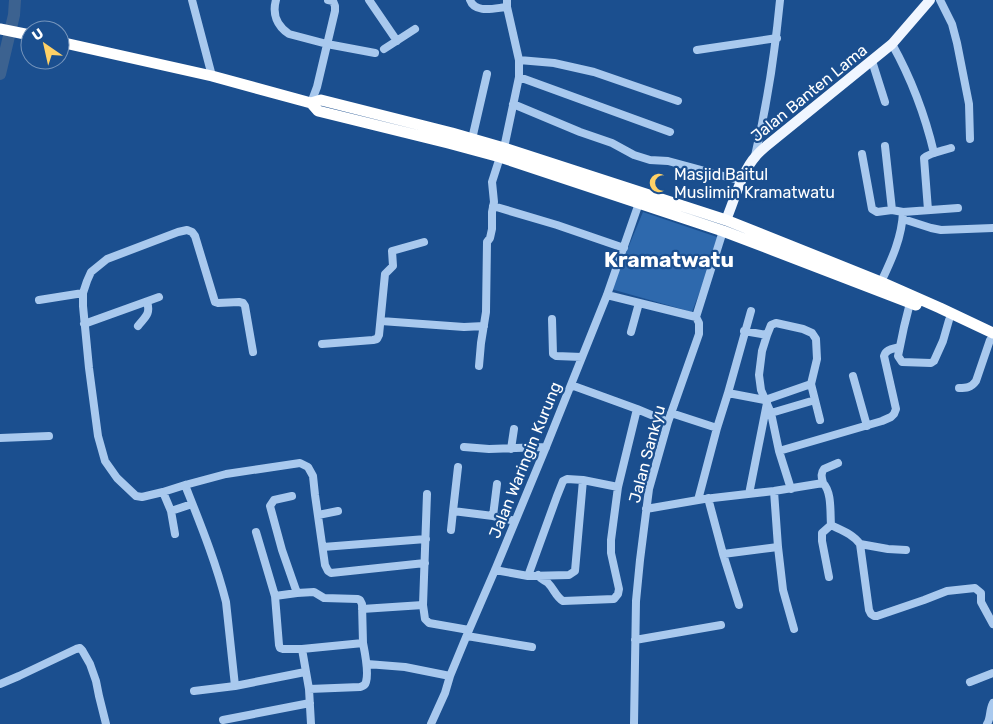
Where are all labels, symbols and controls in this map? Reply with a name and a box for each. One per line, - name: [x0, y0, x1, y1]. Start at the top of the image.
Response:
- north arrow: [20, 20, 70, 70]
- text: U: [29, 25, 47, 45]
- street label: Jalan Banten Lama: [747, 40, 871, 146]
- place label: Masjid Baitul Muslimin Kramatwatu: [674, 165, 835, 202]
- mosque icon: Masjid Baitul Muslimin Kramatwatu: [648, 172, 670, 194]
- district label: Kramatwatu: [604, 247, 734, 272]
- street label: Jalan Waringin Kurung: [485, 379, 565, 541]
- street label: Jalan Sankyu: [625, 403, 669, 505]

